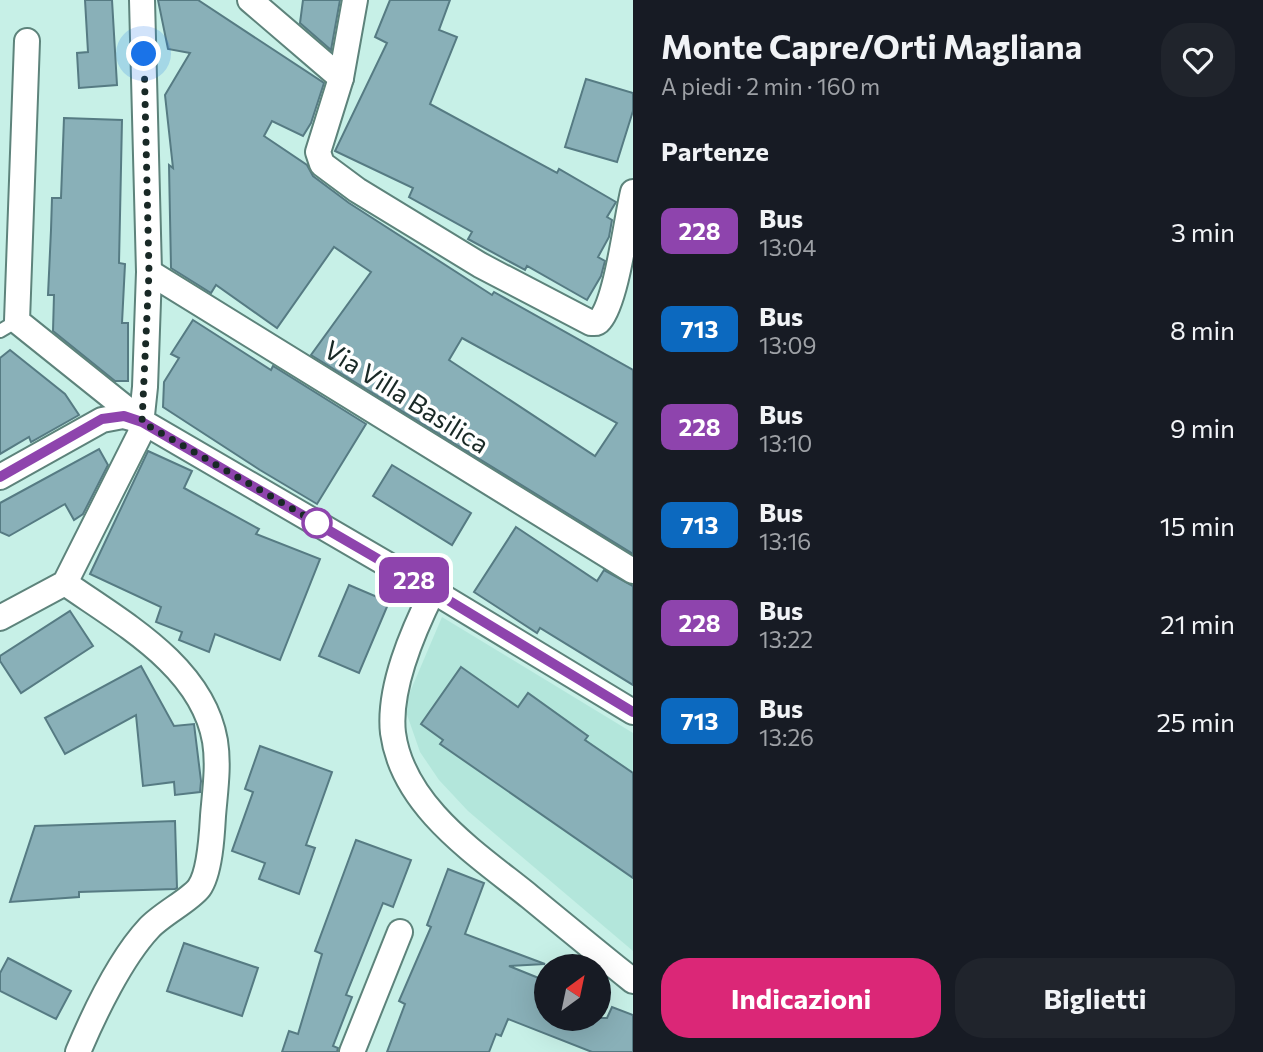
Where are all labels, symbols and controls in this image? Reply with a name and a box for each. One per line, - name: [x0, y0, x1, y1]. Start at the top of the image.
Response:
- button: heart: [1161, 23, 1235, 97]
- text: Monte Capre/Orti Magliana: [661, 25, 1082, 66]
- your location: [126, 36, 161, 71]
- text: A piedi · 2 min · 160 m: [661, 72, 880, 100]
- text: Partenze: [661, 135, 769, 166]
- text: Bus: [759, 202, 803, 233]
- text: 228: [678, 216, 721, 245]
- text: 3 min: [1171, 216, 1235, 247]
- text: 13:04: [759, 233, 816, 261]
- text: Bus: [759, 300, 803, 331]
- text: 713: [680, 314, 719, 343]
- text: 8 min: [1170, 314, 1235, 345]
- text: 13:09: [759, 331, 816, 359]
- street label: Via Villa Basilica: [319, 333, 495, 459]
- text: Bus: [759, 398, 803, 429]
- text: 228: [678, 412, 721, 441]
- text: 9 min: [1170, 412, 1235, 443]
- text: 13:10: [759, 429, 812, 457]
- text: Bus: [759, 496, 803, 527]
- unlabelled marker: [302, 508, 332, 538]
- text: 713: [680, 510, 719, 539]
- text: 15 min: [1160, 510, 1235, 541]
- text: 13:16: [759, 527, 811, 555]
- line badge: 228: [374, 557, 454, 603]
- text: 228: [393, 565, 435, 594]
- text: Bus: [759, 594, 803, 625]
- text: 228: [678, 608, 721, 637]
- text: 21 min: [1160, 608, 1235, 639]
- text: 13:22: [759, 625, 813, 653]
- text: Bus: [759, 692, 803, 723]
- text: 713: [680, 706, 719, 735]
- text: 25 min: [1156, 706, 1235, 737]
- text: 13:26: [759, 723, 814, 751]
- north arrow: [534, 954, 611, 1031]
- map controls: [534, 954, 611, 1031]
- button: Indicazioni: [661, 958, 941, 1038]
- button: Biglietti: [955, 958, 1235, 1038]

